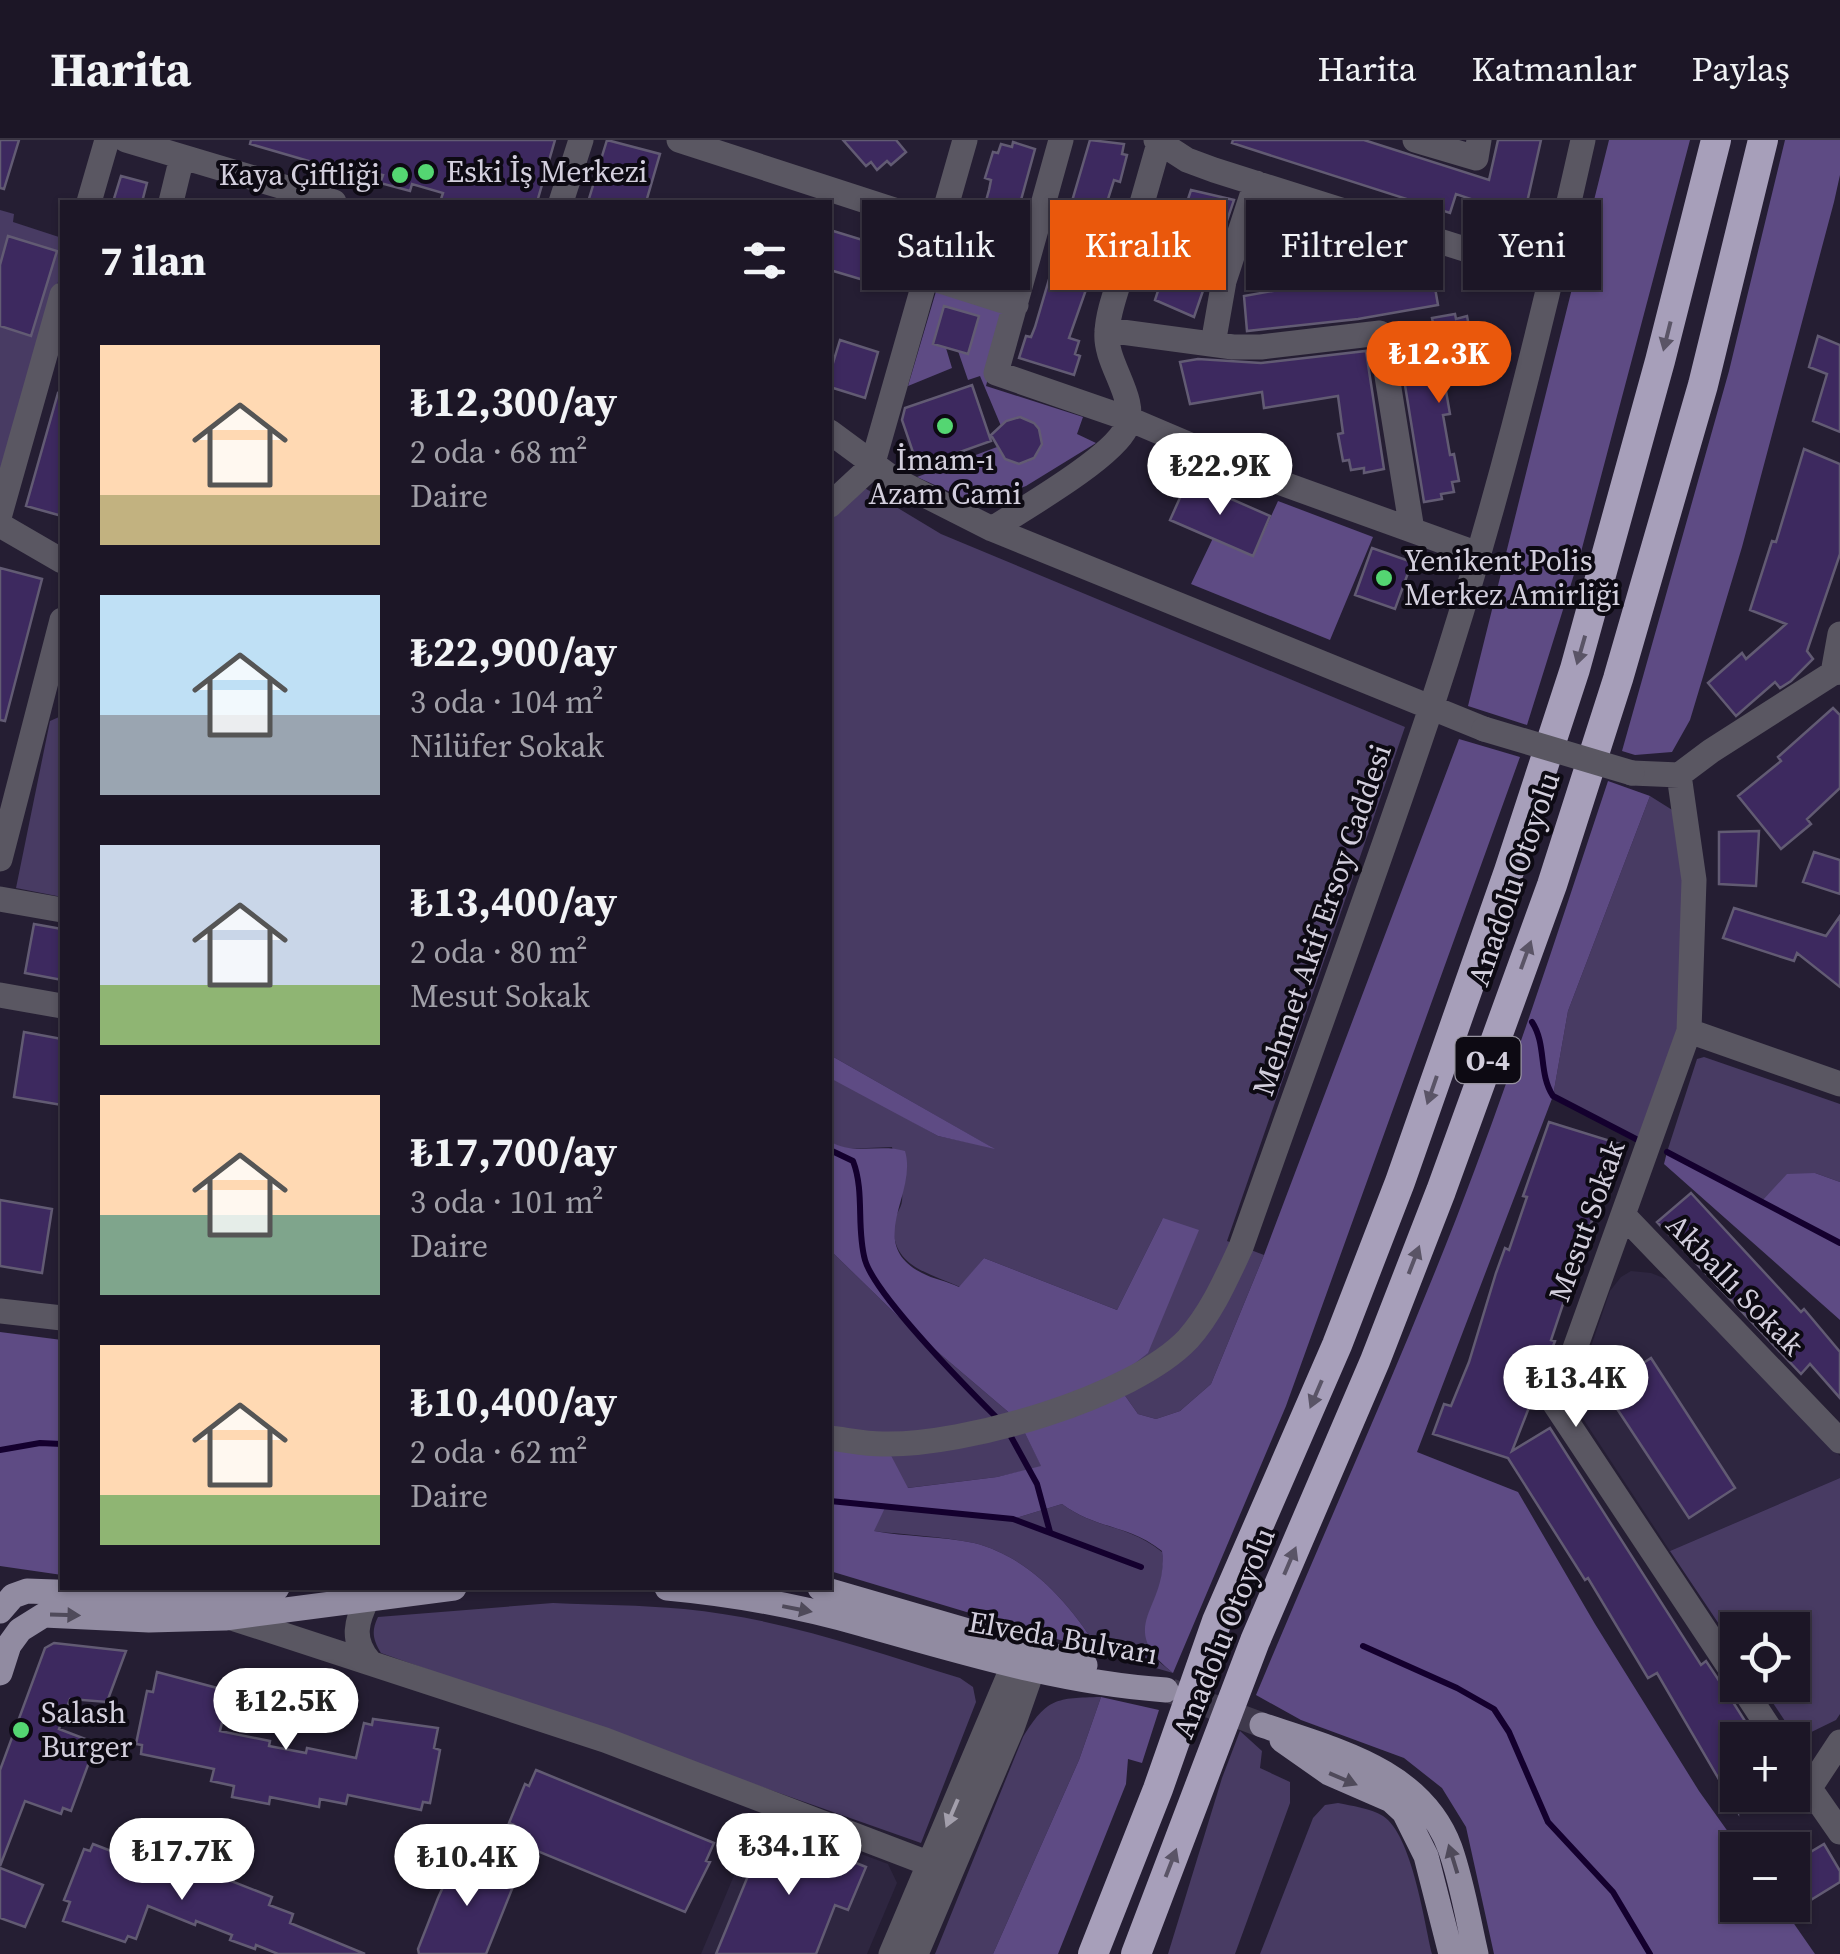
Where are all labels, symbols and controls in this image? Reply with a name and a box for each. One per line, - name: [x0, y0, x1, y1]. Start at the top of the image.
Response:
- text: Harita: [50, 36, 191, 102]
- text: Harita: [1318, 45, 1417, 93]
- text: Katmanlar: [1472, 45, 1637, 93]
- text: Paylaş: [1692, 45, 1790, 93]
- place label: Eski İş Merkezi: [446, 151, 648, 192]
- place label: Kaya Çiftliği: [219, 154, 380, 195]
- marker: Eski İş Merkezi: [415, 161, 437, 183]
- marker: Kaya Çiftliği: [389, 164, 411, 186]
- chip: Satılık: [862, 200, 1030, 290]
- chip: Kiralık: [1050, 200, 1226, 290]
- chip: Filtreler: [1246, 200, 1443, 290]
- chip: Yeni: [1463, 200, 1601, 290]
- text: 7 ilan: [100, 231, 206, 289]
- icon: filters: [737, 233, 792, 288]
- pin: ₺12.3K: [1358, 321, 1520, 406]
- one-way arrow: [1658, 321, 1674, 352]
- text: ₺12.3K: [1388, 331, 1490, 375]
- text: ₺12,300/ay: [410, 372, 617, 430]
- icon: home: [180, 385, 300, 505]
- marker: İmam-ı Azam Cami: [934, 415, 956, 437]
- text: 2 oda · 68 m²: [410, 430, 588, 474]
- pin: ₺22.9K: [1139, 433, 1301, 518]
- place label: İmam-ı Azam Cami: [869, 439, 1021, 514]
- text: ₺22.9K: [1169, 443, 1271, 487]
- text: Daire: [410, 474, 488, 518]
- place label: Yenikent Polis Merkez Amirliği: [1404, 540, 1621, 615]
- marker: Yenikent Polis Merkez Amirliği: [1373, 567, 1395, 589]
- text: ₺22,900/ay: [410, 622, 617, 680]
- icon: home: [180, 635, 300, 755]
- one-way arrow: [1573, 635, 1588, 666]
- text: 3 oda · 104 m²: [410, 680, 604, 724]
- text: Nilüfer Sokak: [410, 724, 604, 768]
- street label: Mehmet Akif Ersoy Caddesi: [1242, 739, 1401, 1101]
- street label: Anadolu Otoyolu: [1458, 766, 1569, 991]
- text: ₺13,400/ay: [410, 872, 617, 930]
- icon: home: [180, 885, 300, 1005]
- text: 2 oda · 80 m²: [410, 930, 588, 974]
- one-way arrow: [1519, 940, 1534, 970]
- text: Mesut Sokak: [410, 974, 590, 1018]
- road number: O-4: [1456, 1037, 1520, 1083]
- one-way arrow: [1424, 1076, 1439, 1106]
- text: ₺17,700/ay: [410, 1122, 617, 1180]
- street label: Mesut Sokak: [1538, 1134, 1635, 1307]
- icon: home: [180, 1135, 300, 1255]
- text: 3 oda · 101 m²: [410, 1180, 604, 1224]
- street label: Akballı Sokak: [1657, 1205, 1814, 1365]
- text: Daire: [410, 1224, 488, 1268]
- one-way arrow: [1406, 1245, 1422, 1275]
- pin: ₺13.4K: [1495, 1345, 1657, 1430]
- text: ₺13.4K: [1525, 1355, 1627, 1399]
- text: ₺10,400/ay: [410, 1372, 617, 1430]
- one-way arrow: [1308, 1379, 1324, 1409]
- icon: home: [180, 1385, 300, 1505]
- text: 2 oda · 62 m²: [410, 1430, 588, 1474]
- text: Daire: [410, 1474, 488, 1518]
- street label: Anadolu Otoyolu: [1163, 1521, 1284, 1744]
- one-way arrow: [1282, 1546, 1298, 1576]
- street label: Elveda Bulvarı: [965, 1601, 1161, 1674]
- one-way arrow: [782, 1602, 813, 1618]
- one-way arrow: [50, 1608, 82, 1624]
- map controls: [1720, 1612, 1810, 1922]
- button: locate: [1720, 1612, 1810, 1702]
- pin: ₺12.5K: [205, 1668, 367, 1753]
- text: ₺12.5K: [235, 1678, 337, 1722]
- place label: Salash Burger: [41, 1692, 133, 1767]
- marker: Salash Burger: [10, 1719, 32, 1741]
- button: +: [1720, 1722, 1810, 1812]
- one-way arrow: [1328, 1771, 1358, 1787]
- one-way arrow: [944, 1798, 960, 1828]
- pin: ₺34.1K: [708, 1813, 870, 1898]
- pin: ₺17.7K: [101, 1818, 263, 1903]
- text: ₺34.1K: [738, 1823, 840, 1867]
- pin: ₺10.4K: [386, 1824, 548, 1909]
- text: ₺17.7K: [131, 1828, 233, 1872]
- button: −: [1720, 1832, 1810, 1922]
- text: ₺10.4K: [416, 1834, 518, 1878]
- one-way arrow: [1445, 1844, 1460, 1874]
- one-way arrow: [1163, 1848, 1179, 1878]

